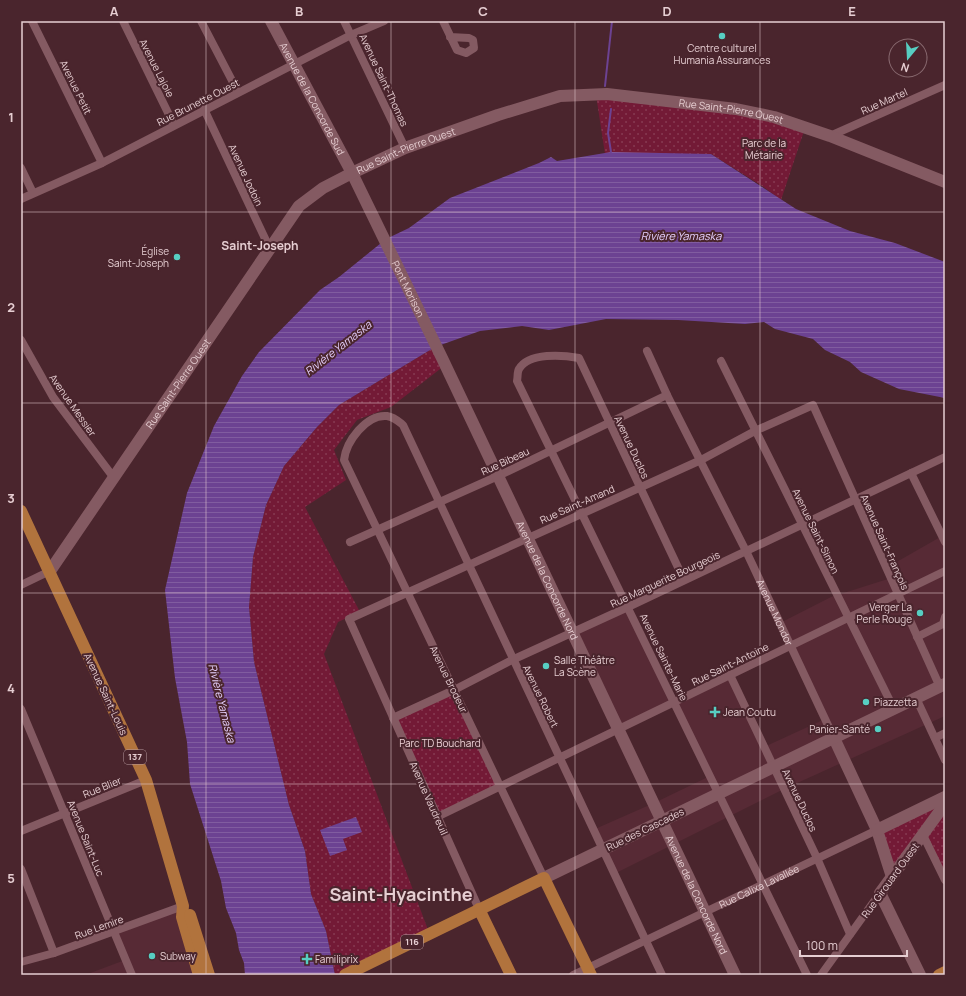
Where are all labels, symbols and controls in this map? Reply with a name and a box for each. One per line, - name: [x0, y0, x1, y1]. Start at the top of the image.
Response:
- text: A: [110, 2, 119, 20]
- text: B: [295, 2, 303, 20]
- text: C: [478, 2, 488, 20]
- text: D: [662, 2, 672, 20]
- text: E: [848, 2, 856, 20]
- street label: Avenue Saint-Thomas: [356, 31, 412, 129]
- marker: Centre culturel Humania Assurances: [717, 31, 727, 41]
- street label: Avenue Lajoie: [136, 37, 178, 100]
- north arrow: [888, 38, 928, 78]
- street label: Avenue de la Concorde Sud: [277, 40, 348, 157]
- place label: Centre culturel Humania Assurances: [674, 41, 770, 67]
- street label: Avenue Petit: [57, 58, 95, 116]
- text: N: [899, 60, 911, 76]
- street label: Rue Brunette Ouest: [154, 75, 242, 129]
- street label: Rue Martel: [858, 85, 910, 117]
- street label: Rue Saint-Pierre Ouest: [678, 95, 785, 127]
- text: 1: [8, 108, 14, 126]
- street label: Rue Saint-Pierre Ouest: [354, 124, 457, 177]
- park label: Parc de la Métairie: [742, 136, 786, 162]
- street label: Avenue Jodoin: [226, 142, 267, 208]
- water label: Rivière Yamaska: [641, 228, 722, 243]
- district label: Saint-Joseph: [221, 237, 299, 254]
- place label: Église Saint-Joseph: [108, 244, 169, 270]
- marker: Église Saint-Joseph: [172, 252, 182, 262]
- street label: Pont Morison: [389, 258, 428, 319]
- text: 2: [7, 298, 15, 316]
- water label: Rivière Yamaska: [301, 316, 375, 378]
- street label: Rue Saint-Pierre Ouest: [142, 336, 214, 431]
- street label: Avenue Messier: [46, 371, 100, 439]
- street label: Avenue Duclos: [611, 413, 653, 481]
- street label: Rue Bibeau: [479, 444, 531, 478]
- street label: Rue Saint-Amand: [537, 481, 617, 527]
- street label: Avenue Saint-Simon: [789, 486, 843, 576]
- text: 3: [7, 489, 15, 507]
- street label: Avenue Saint-François: [858, 492, 912, 592]
- street label: Avenue de la Concorde Nord: [513, 519, 582, 642]
- street label: Rue Marguerite Bourgeois: [608, 547, 722, 611]
- street label: Avenue Mondor: [753, 577, 797, 648]
- place label: Verger La Perle Rouge: [856, 600, 912, 626]
- marker: Verger La Perle Rouge: [915, 608, 925, 618]
- street label: Avenue Sainte-Marie: [637, 611, 691, 703]
- street label: Rue Saint-Antoine: [689, 639, 771, 689]
- street label: Avenue Brodeur: [427, 643, 471, 715]
- street label: Avenue Saint-Louis: [81, 651, 131, 737]
- place label: Salle Théâtre La Scène: [554, 653, 615, 679]
- marker: Salle Théâtre La Scène: [541, 661, 551, 671]
- water label: Rivière Yamaska: [205, 662, 240, 745]
- street label: Avenue Robert: [520, 662, 562, 730]
- text: 4: [7, 679, 15, 697]
- place label: Piazzetta: [874, 695, 917, 709]
- marker: Piazzetta: [861, 697, 871, 707]
- place label: Jean Coutu: [723, 705, 776, 719]
- marker: Jean Coutu: [710, 707, 720, 717]
- place label: Panier-Santé: [809, 722, 870, 736]
- marker: Panier-Santé: [873, 724, 883, 734]
- park label: Parc TD Bouchard: [399, 736, 481, 750]
- road number: 137: [124, 750, 146, 764]
- street label: Avenue Vaudreuil: [406, 759, 452, 837]
- street label: Avenue Duclos: [779, 766, 821, 834]
- street label: Rue Blier: [81, 773, 124, 801]
- street label: Avenue Saint-Luc: [64, 798, 108, 879]
- street label: Rue des Cascades: [604, 804, 686, 854]
- street label: Avenue de la Concorde Nord: [663, 833, 731, 956]
- street label: Rue Girouard Ouest: [858, 839, 922, 921]
- street label: Rue Calixa Lavallée: [716, 861, 802, 911]
- text: 5: [7, 869, 15, 887]
- district label: Saint-Hyacinthe: [329, 882, 473, 906]
- street label: Rue Lemire: [73, 912, 126, 942]
- scale bar: [800, 932, 907, 958]
- road number: 116: [401, 935, 423, 949]
- text: 100 m: [806, 937, 838, 954]
- place label: Subway: [160, 949, 196, 963]
- marker: Subway: [147, 951, 157, 961]
- place label: Familiprix: [315, 952, 359, 966]
- marker: Familiprix: [302, 954, 312, 964]

